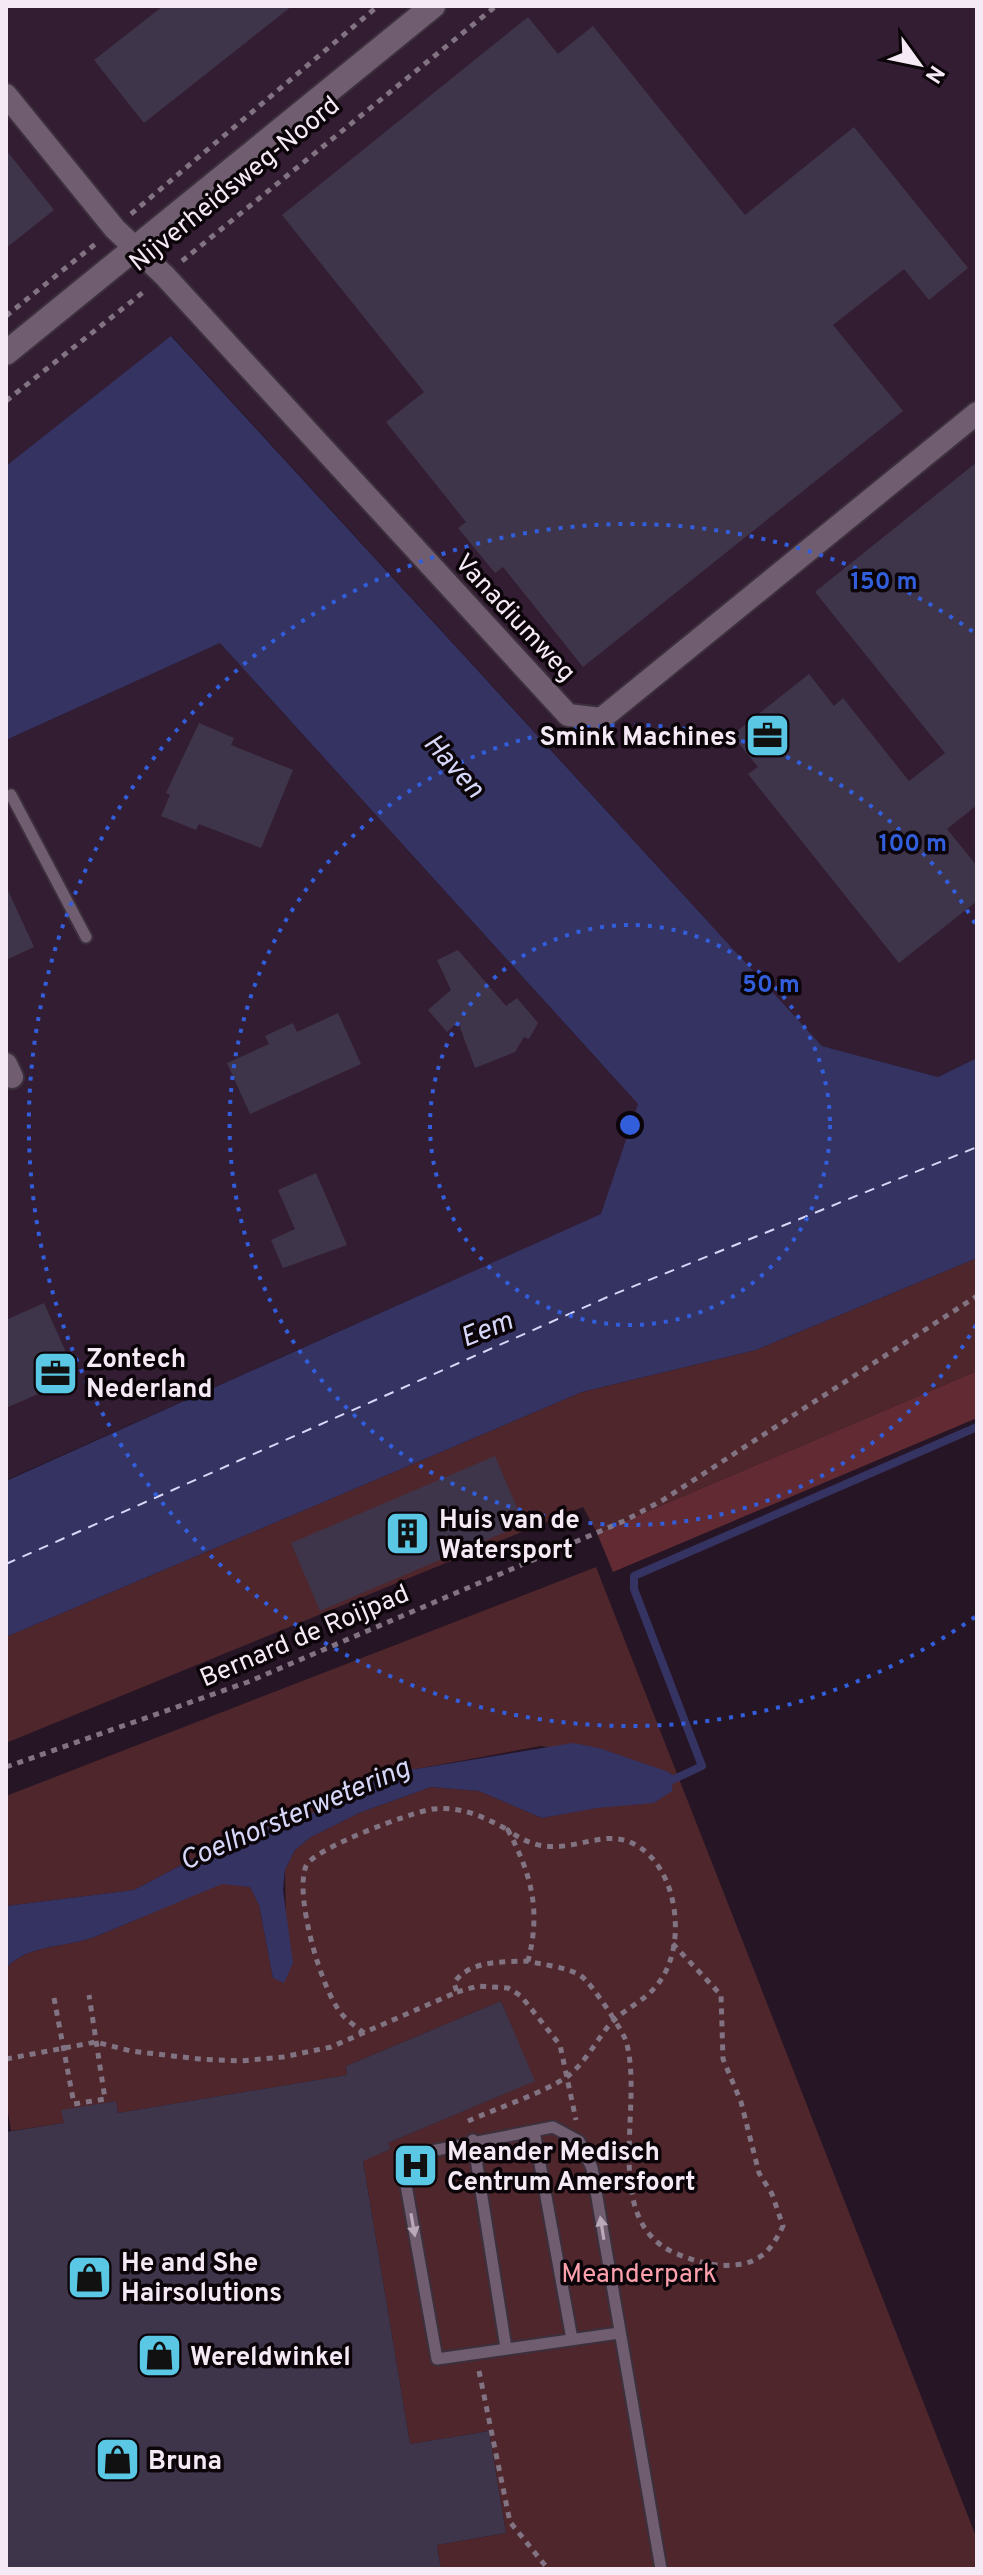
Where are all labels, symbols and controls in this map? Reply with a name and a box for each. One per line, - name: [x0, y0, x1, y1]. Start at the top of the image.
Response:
- north arrow: [879, 24, 959, 104]
- text: N: [918, 60, 949, 88]
- street label: Nijverheidsweg-Noord: [124, 90, 348, 280]
- street label: Vanadiumweg: [446, 548, 582, 690]
- text: 150 m: [850, 568, 918, 598]
- office icon: Smink Machines: [744, 712, 792, 760]
- place label: Smink Machines: [539, 722, 737, 755]
- water label: Haven: [414, 727, 491, 807]
- text: 100 m: [879, 830, 947, 860]
- text: 50 m: [742, 971, 800, 1001]
- centre of rings: [616, 1111, 644, 1139]
- water label: Eem: [456, 1304, 519, 1357]
- place label: Zontech Nederland: [86, 1344, 213, 1407]
- office icon: Zontech Nederland: [31, 1349, 79, 1397]
- place label: Huis van de Watersport: [439, 1505, 580, 1568]
- building icon: Huis van de Watersport: [384, 1510, 432, 1558]
- street label: Bernard de Roijpad: [195, 1578, 415, 1696]
- water label: Coelhorsterwetering: [175, 1751, 416, 1881]
- place label: Meander Medisch Centrum Amersfoort: [447, 2137, 695, 2200]
- hospital icon: Meander Medisch Centrum Amersfoort: [392, 2142, 440, 2190]
- one-way arrow: [407, 2213, 419, 2238]
- one-way arrow: [595, 2215, 607, 2240]
- place label: He and She Hairsolutions: [121, 2248, 282, 2311]
- shop icon: He and She Hairsolutions: [66, 2253, 114, 2301]
- park label: Meanderpark: [561, 2259, 717, 2292]
- shop icon: Wereldwinkel: [135, 2332, 183, 2380]
- place label: Wereldwinkel: [190, 2342, 351, 2375]
- shop icon: Bruna: [93, 2436, 141, 2484]
- place label: Bruna: [148, 2446, 222, 2479]

